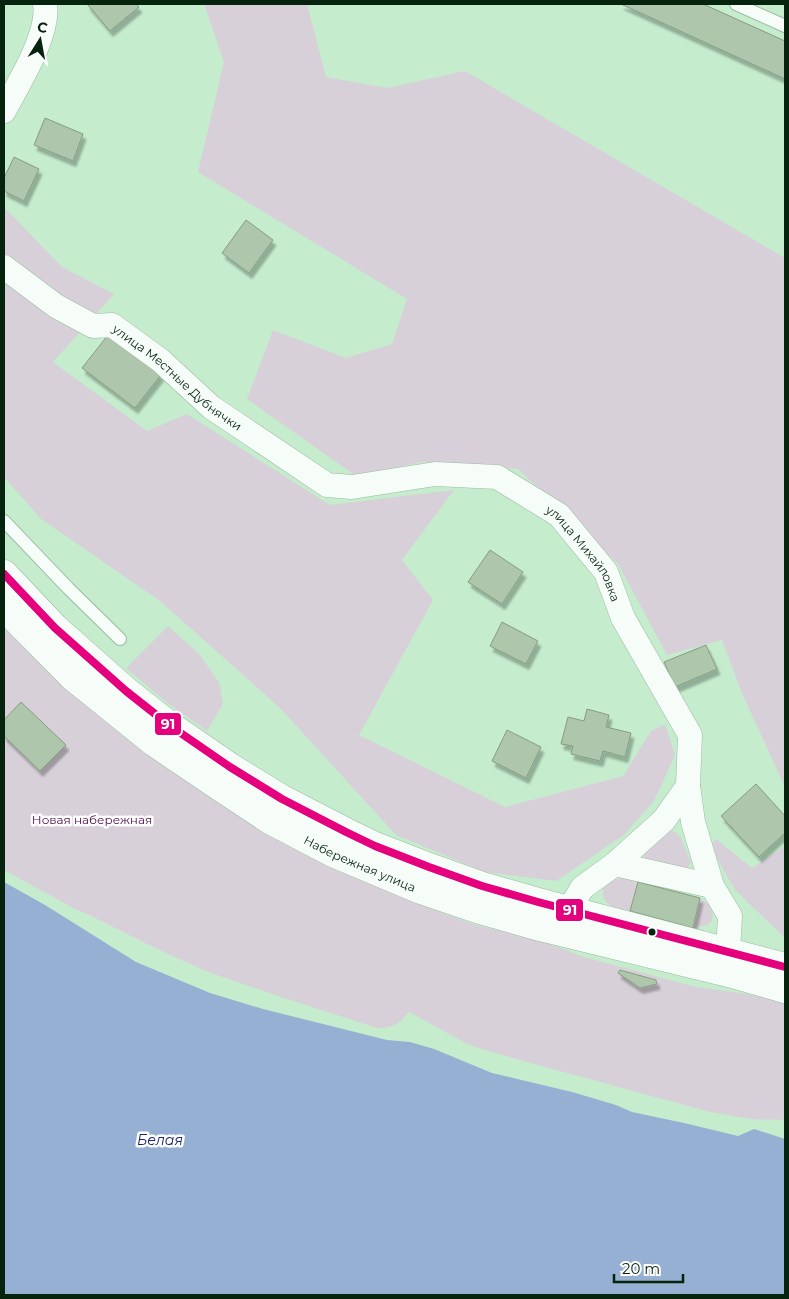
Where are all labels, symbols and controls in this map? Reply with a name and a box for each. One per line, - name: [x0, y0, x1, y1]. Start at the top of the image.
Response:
- north arrow: [15, 15, 65, 65]
- text: С: [36, 17, 49, 37]
- street label: улица Местные Дубнячки: [109, 320, 245, 433]
- street label: улица Михайловка: [543, 501, 624, 603]
- line badge: 91: [154, 712, 182, 736]
- text: 91: [161, 715, 175, 733]
- park label: Новая набережная: [32, 812, 152, 827]
- street label: Набережная улица: [302, 832, 418, 895]
- line badge: 91: [555, 898, 584, 922]
- text: 91: [563, 901, 577, 919]
- unlabelled marker: [647, 927, 657, 937]
- water label: Белая: [137, 1131, 183, 1149]
- scale bar: [614, 1252, 683, 1284]
- text: 20 m: [622, 1259, 660, 1278]

